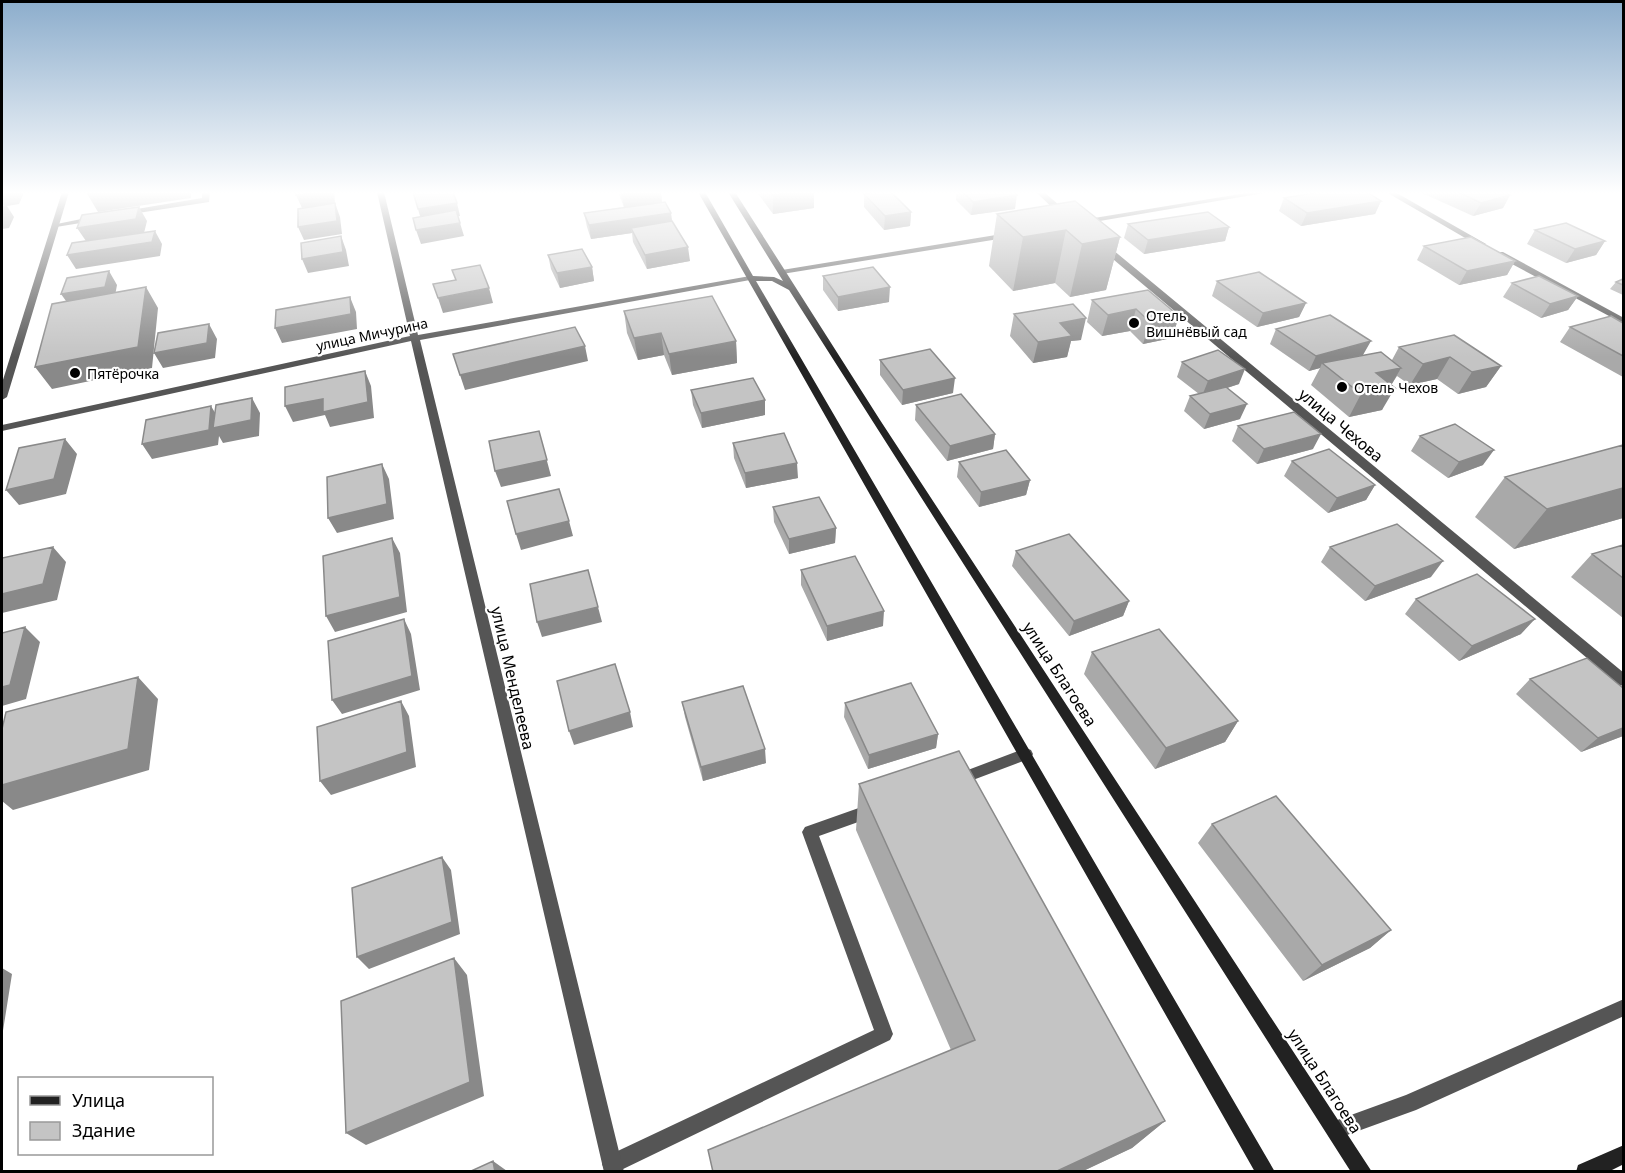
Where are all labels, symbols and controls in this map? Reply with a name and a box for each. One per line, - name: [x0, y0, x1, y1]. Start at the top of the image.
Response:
- place label: Отель Вишнёвый сад: [1146, 306, 1247, 341]
- street label: улица Мичурина: [314, 313, 430, 355]
- marker: Отель Вишнёвый сад: [1127, 316, 1141, 330]
- place label: Пятёрочка: [87, 364, 159, 383]
- marker: Пятёрочка: [68, 366, 82, 380]
- place label: Отель Чехов: [1354, 378, 1438, 397]
- marker: Отель Чехов: [1335, 380, 1349, 394]
- street label: улица Чехова: [1294, 383, 1388, 467]
- street label: улица Менделеева: [486, 604, 540, 752]
- street label: улица Благоева: [1018, 617, 1102, 731]
- street label: улица Благоева: [1283, 1024, 1367, 1138]
- legend: [18, 1077, 213, 1155]
- text: Улица: [72, 1088, 125, 1112]
- text: Здание: [72, 1118, 136, 1142]

